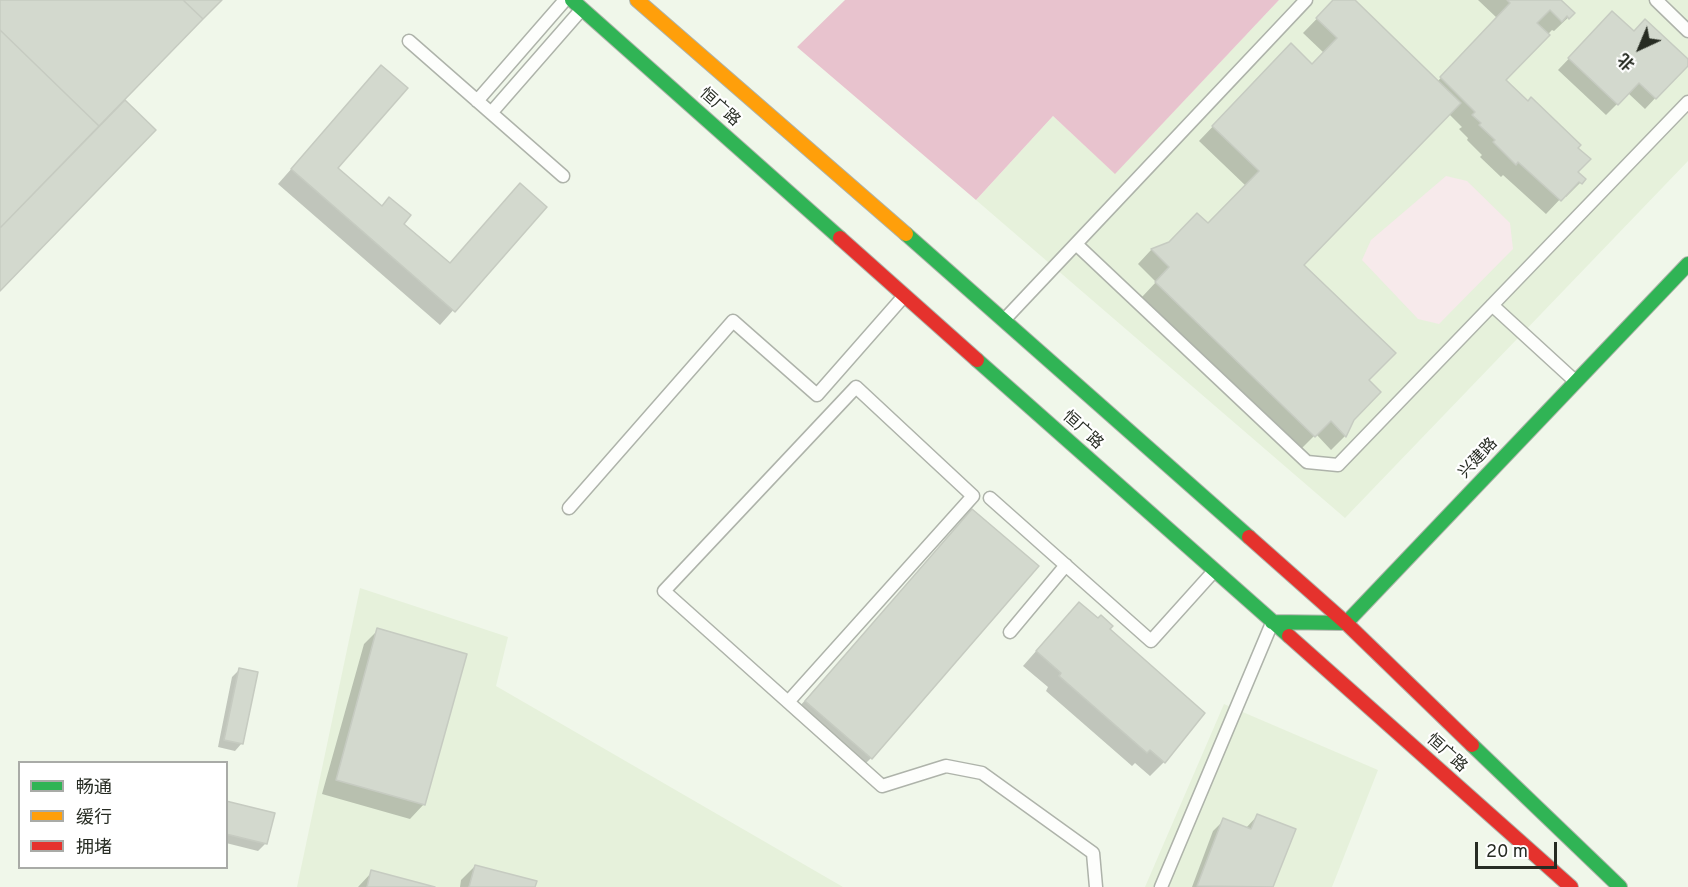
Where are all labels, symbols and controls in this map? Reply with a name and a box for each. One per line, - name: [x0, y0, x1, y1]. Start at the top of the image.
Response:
- north arrow: [1610, 18, 1670, 78]
- text: 北: [1615, 48, 1640, 74]
- street label: 恒广路: [695, 85, 743, 131]
- street label: 恒广路: [1058, 408, 1106, 454]
- street label: 兴建路: [1456, 435, 1502, 483]
- street label: 恒广路: [1422, 731, 1470, 777]
- legend: [18, 761, 228, 869]
- text: 畅通: [76, 777, 112, 800]
- text: 缓行: [76, 807, 112, 830]
- scale bar: [1478, 830, 1560, 868]
- text: 拥堵: [76, 837, 112, 860]
- text: 20 m: [1486, 841, 1528, 864]

